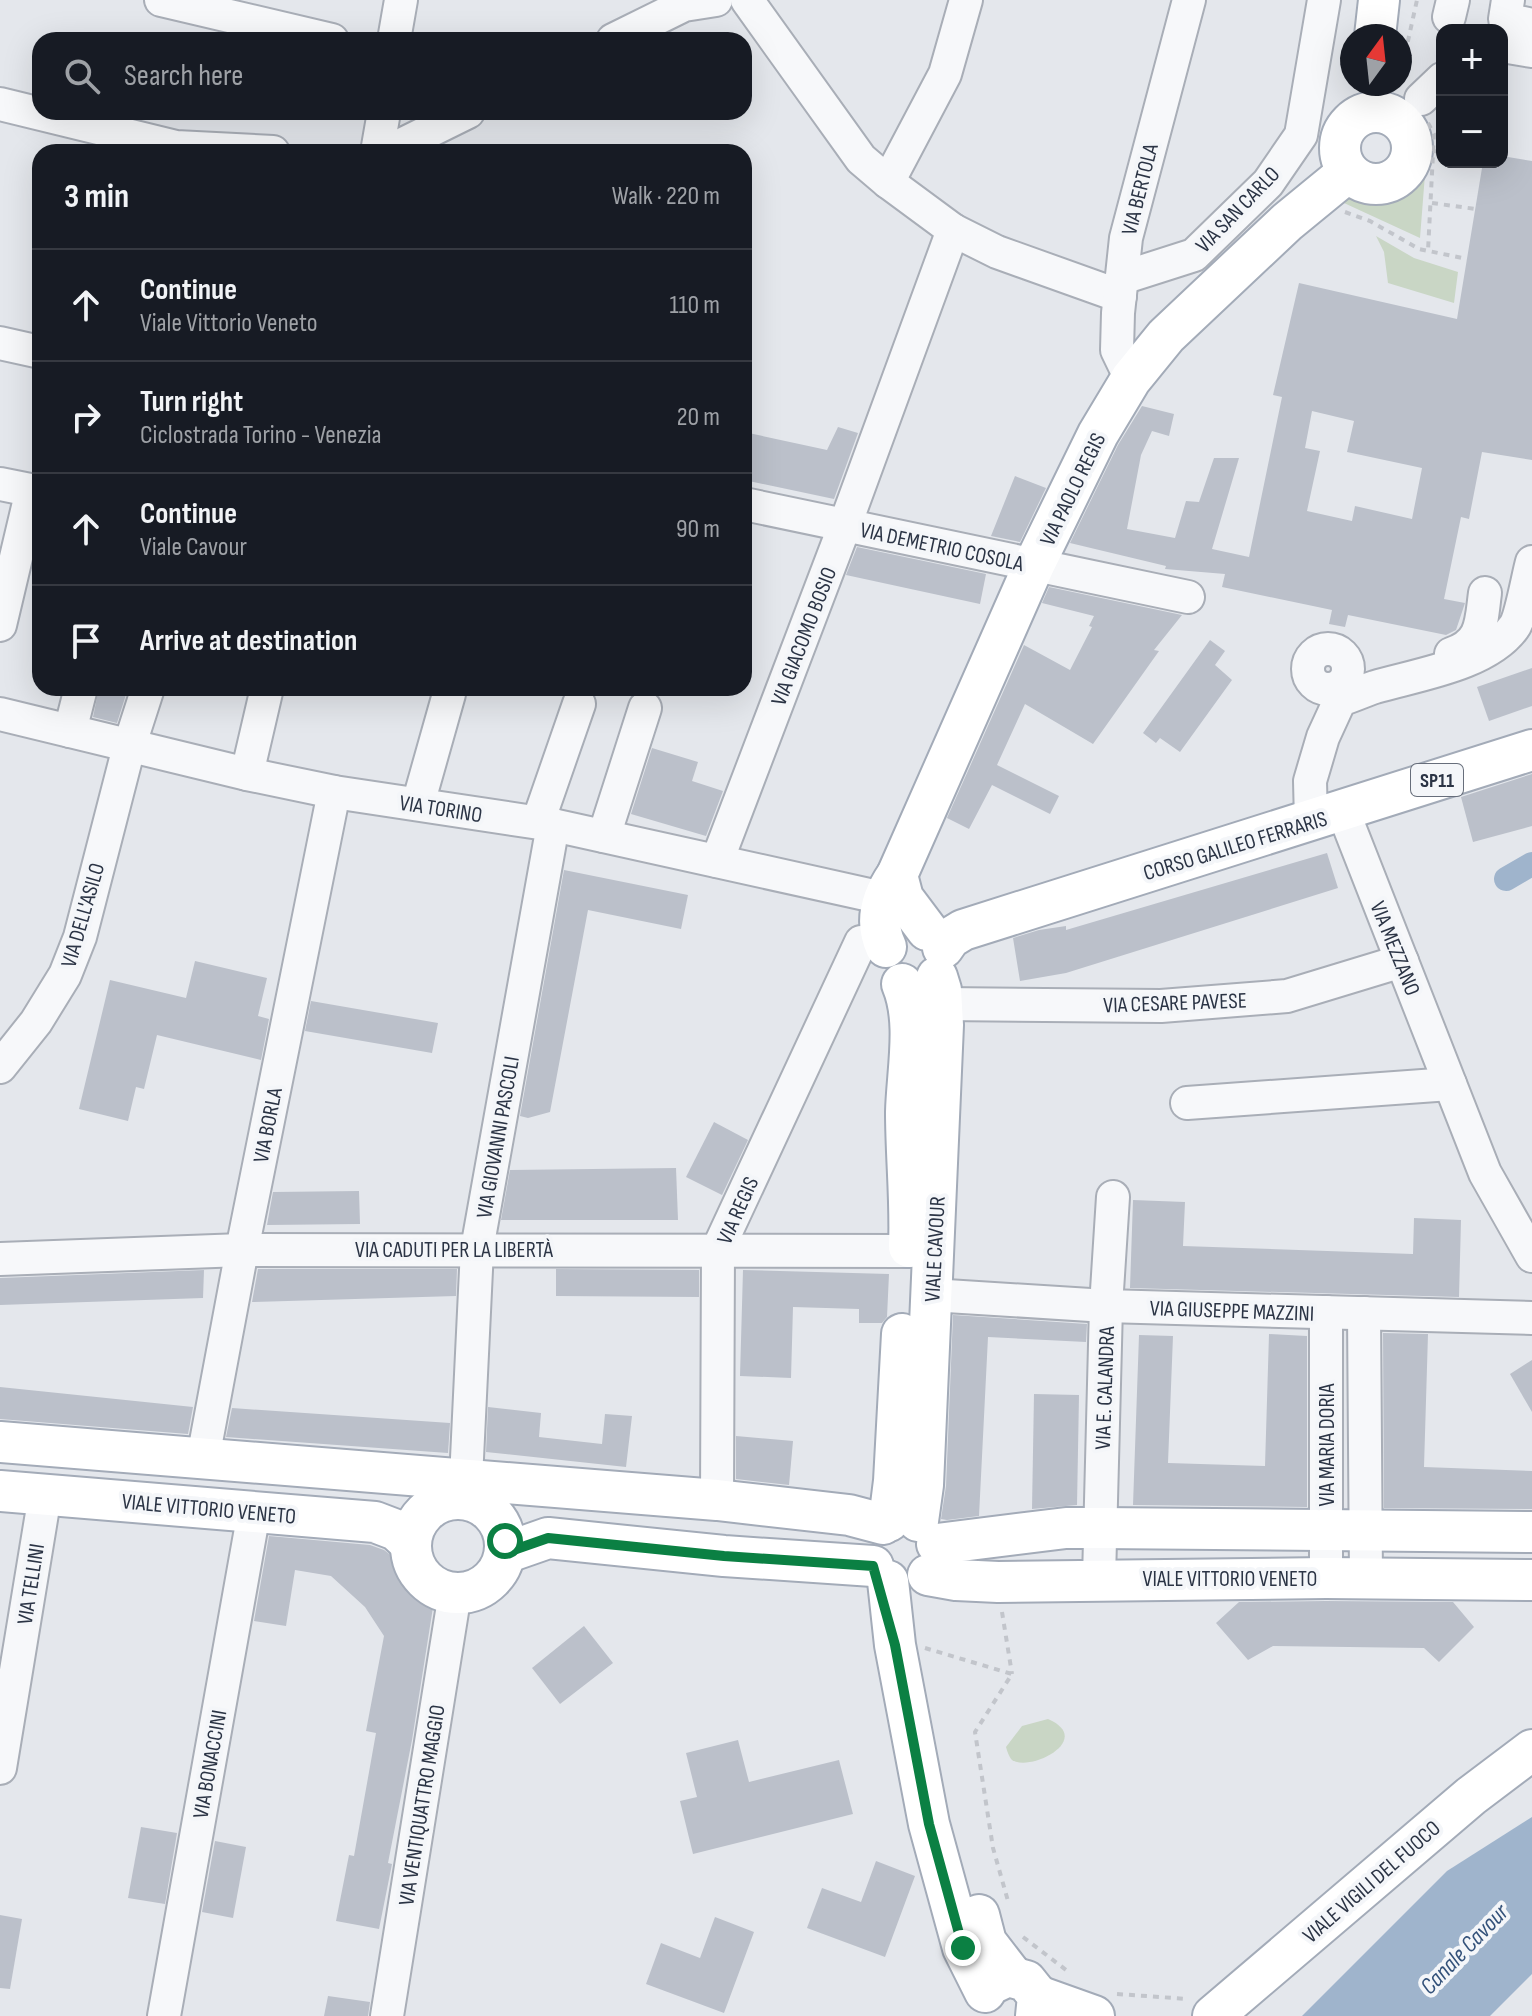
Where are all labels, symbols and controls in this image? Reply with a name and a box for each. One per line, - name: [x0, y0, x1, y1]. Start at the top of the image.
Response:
- north arrow: [1340, 24, 1412, 96]
- map controls: [1436, 24, 1508, 168]
- button: +: [1436, 24, 1508, 96]
- search box: [32, 32, 752, 120]
- icon: search: [60, 54, 104, 98]
- text: Search here: [124, 58, 243, 94]
- button: −: [1436, 96, 1508, 168]
- street label: VIA BERTOLA: [1116, 140, 1165, 238]
- street label: VIA SAN CARLO: [1190, 161, 1286, 259]
- text: 3 min: [64, 176, 129, 217]
- text: Walk · 220 m: [612, 181, 720, 212]
- text: Continue: [140, 272, 237, 308]
- icon: ahead: [64, 283, 108, 327]
- text: 110 m: [669, 290, 720, 321]
- text: Viale Vittorio Veneto: [140, 308, 318, 339]
- text: Turn right: [140, 384, 243, 420]
- icon: right: [64, 395, 108, 439]
- text: 20 m: [677, 402, 720, 433]
- text: Ciclostrada Torino - Venezia: [140, 420, 382, 451]
- street label: VIA PAOLO REGIS: [1034, 429, 1112, 550]
- text: Continue: [140, 496, 237, 532]
- icon: ahead: [64, 507, 108, 551]
- text: 90 m: [676, 514, 720, 545]
- street label: VIA DEMETRIO COSOLA: [857, 517, 1026, 578]
- text: Viale Cavour: [140, 532, 247, 563]
- street label: VIA GIACOMO BOSIO: [766, 564, 843, 710]
- icon: arrive: [64, 619, 108, 663]
- text: Arrive at destination: [140, 623, 357, 659]
- road number: SP11: [1411, 764, 1463, 796]
- street label: VIA TORINO: [397, 790, 484, 829]
- street label: CORSO GALILEO FERRARIS: [1140, 806, 1331, 887]
- street label: VIA DELL'ASILO: [56, 860, 111, 971]
- street label: VIA MEZZANO: [1364, 898, 1426, 1000]
- street label: VIA CESARE PAVESE: [1103, 988, 1247, 1019]
- street label: VIA GIOVANNI PASCOLI: [471, 1054, 526, 1220]
- street label: VIA BORLA: [248, 1085, 289, 1165]
- street label: VIA REGIS: [712, 1173, 765, 1249]
- street label: VIALE CAVOUR: [919, 1196, 952, 1303]
- street label: VIA CADUTI PER LA LIBERTÀ: [355, 1237, 554, 1264]
- street label: VIA GIUSEPPE MAZZINI: [1149, 1295, 1315, 1328]
- street label: VIA E. CALANDRA: [1090, 1325, 1121, 1450]
- street label: VIA MARIA DORIA: [1314, 1383, 1341, 1506]
- street label: VIALE VITTORIO VENETO: [121, 1488, 297, 1531]
- route start: [487, 1523, 523, 1559]
- street label: VIA TELLINI: [12, 1542, 51, 1627]
- street label: VIALE VITTORIO VENETO: [1143, 1566, 1317, 1593]
- street label: VIA VENTIQUATTRO MAGGIO: [393, 1703, 452, 1908]
- street label: VIA BONACCINI: [188, 1708, 233, 1821]
- street label: VIALE VIGILI DEL FUOCO: [1298, 1815, 1446, 1949]
- water label: Canale Cavour: [1414, 1897, 1515, 2001]
- route end: [945, 1930, 981, 1966]

